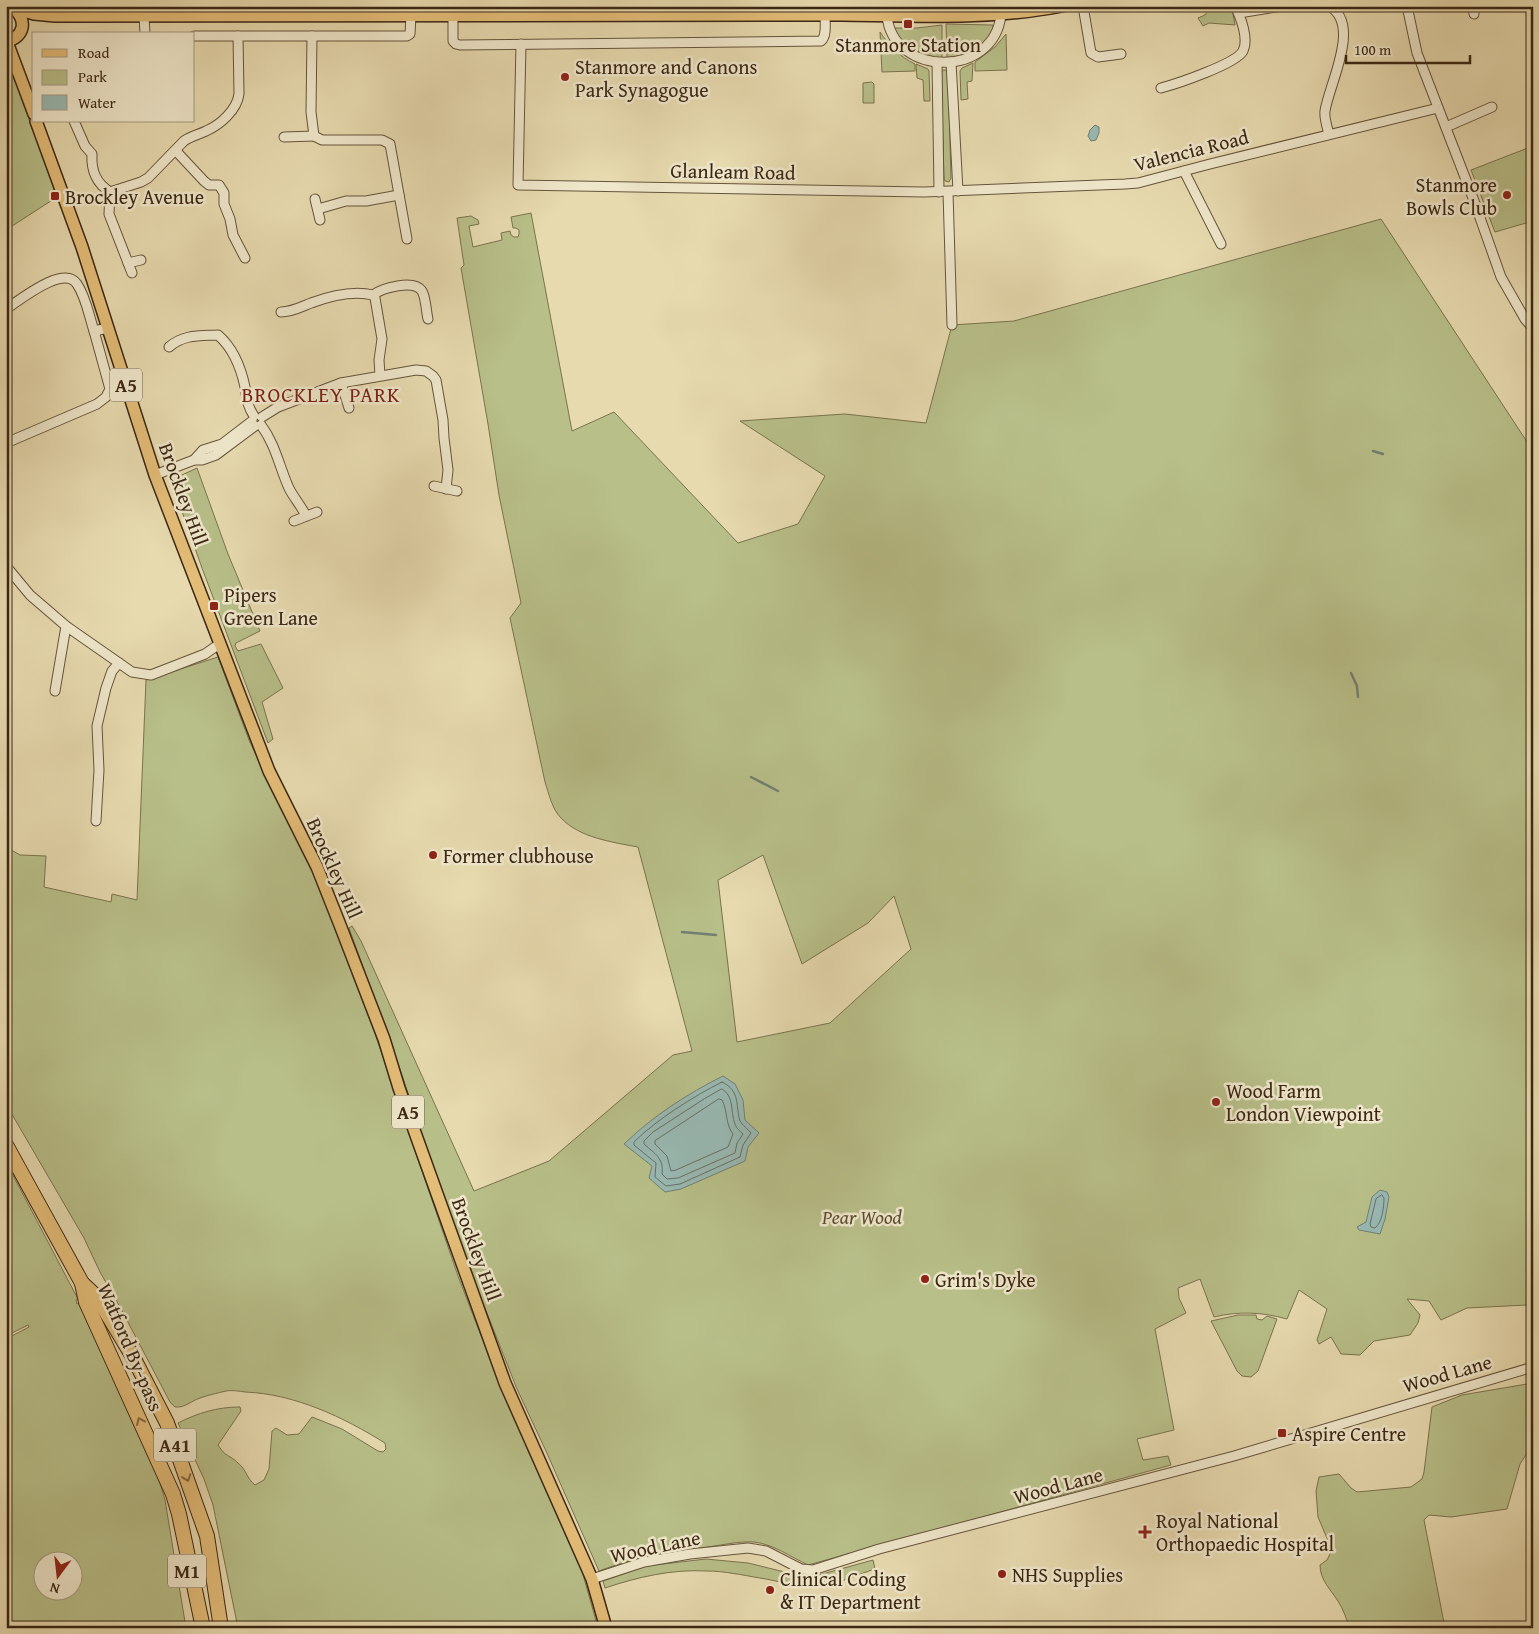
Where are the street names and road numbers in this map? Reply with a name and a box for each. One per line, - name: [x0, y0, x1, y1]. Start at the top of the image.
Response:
- street label: Valencia Road: [1130, 122, 1252, 178]
- street label: Glanleam Road: [670, 155, 796, 187]
- road number: A5: [110, 368, 142, 402]
- street label: Brockley Hill: [152, 438, 216, 550]
- street label: Brockley Hill: [300, 813, 370, 923]
- road number: A5: [392, 1096, 424, 1128]
- street label: Brockley Hill: [445, 1193, 509, 1305]
- street label: Watford By-pass: [91, 1278, 171, 1416]
- street label: Wood Lane: [1399, 1346, 1495, 1400]
- road number: A41: [154, 1428, 196, 1462]
- street label: Wood Lane: [1010, 1459, 1106, 1511]
- street label: Wood Lane: [607, 1522, 703, 1570]
- road number: M1: [168, 1554, 206, 1588]

